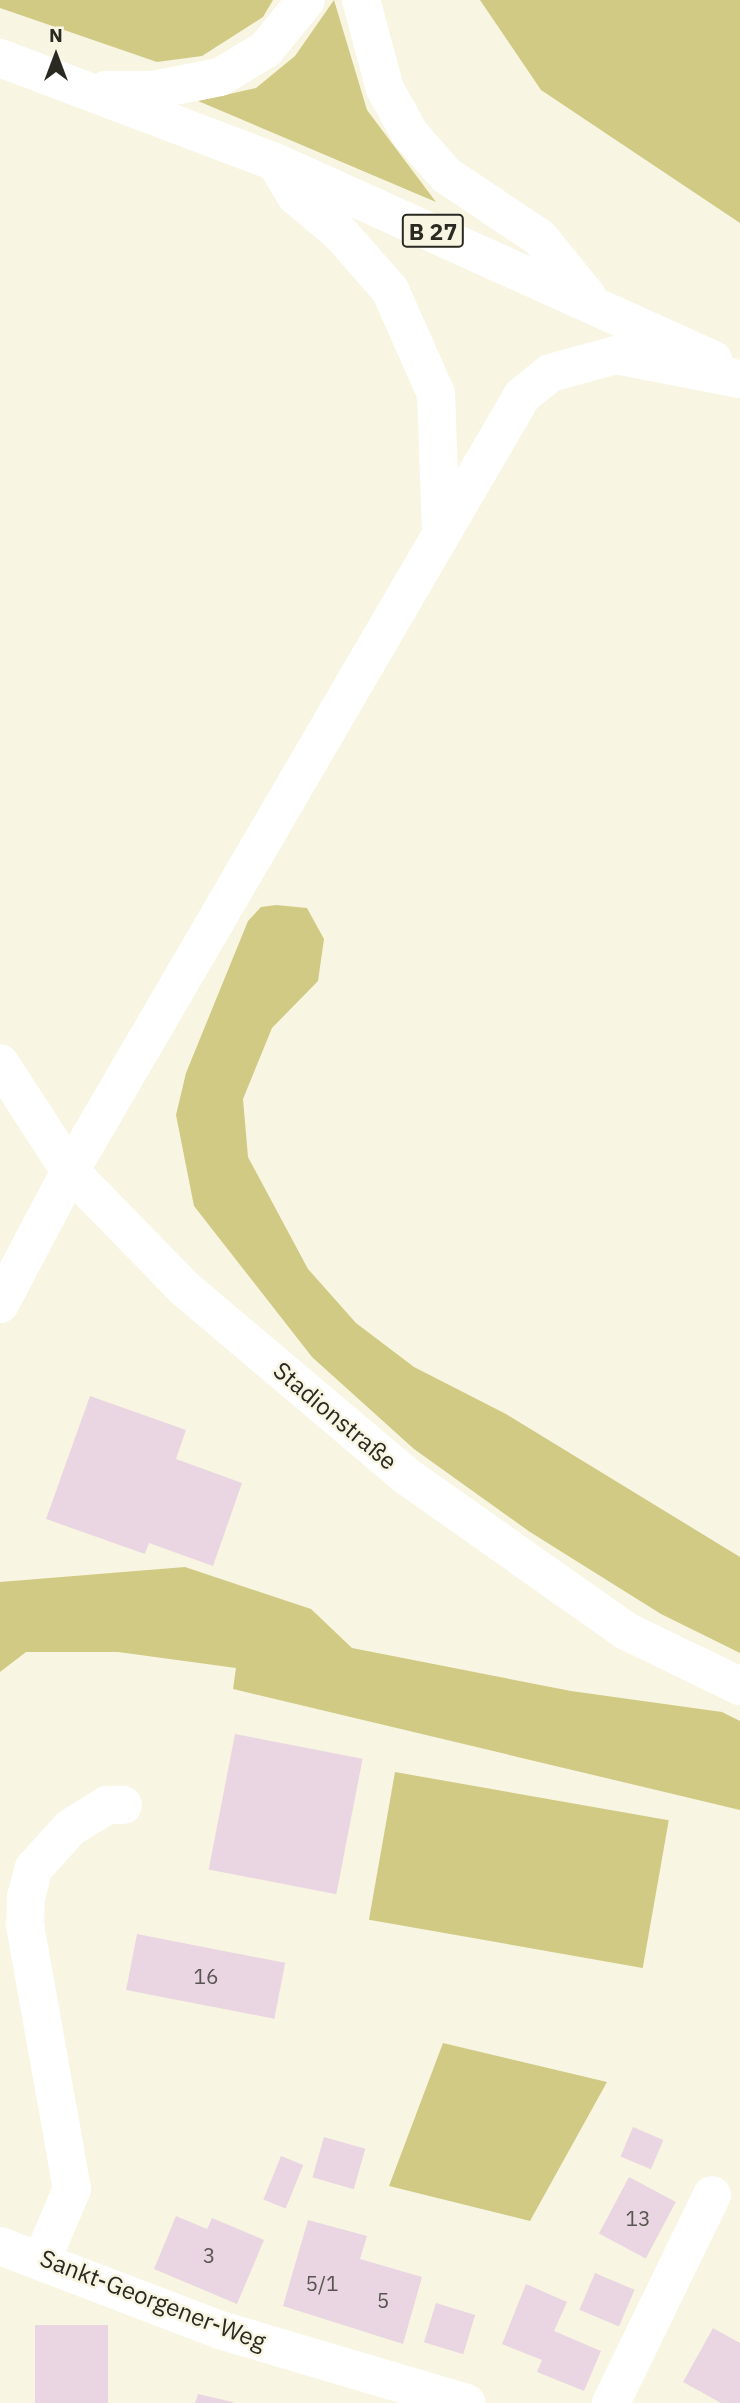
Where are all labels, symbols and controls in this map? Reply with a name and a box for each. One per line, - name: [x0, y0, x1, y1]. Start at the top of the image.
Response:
- north arrow: [21, 21, 91, 91]
- text: N: [49, 23, 63, 47]
- road number: B 27: [402, 212, 464, 250]
- street label: Stadionstraße: [267, 1356, 403, 1476]
- house number: 16: [193, 1963, 219, 1989]
- house number: 13: [625, 2205, 651, 2231]
- house number: 3: [203, 2242, 215, 2268]
- street label: Sankt-Georgener-Weg: [36, 2244, 270, 2356]
- house number: 5/1: [305, 2270, 339, 2296]
- house number: 5: [377, 2287, 389, 2313]

